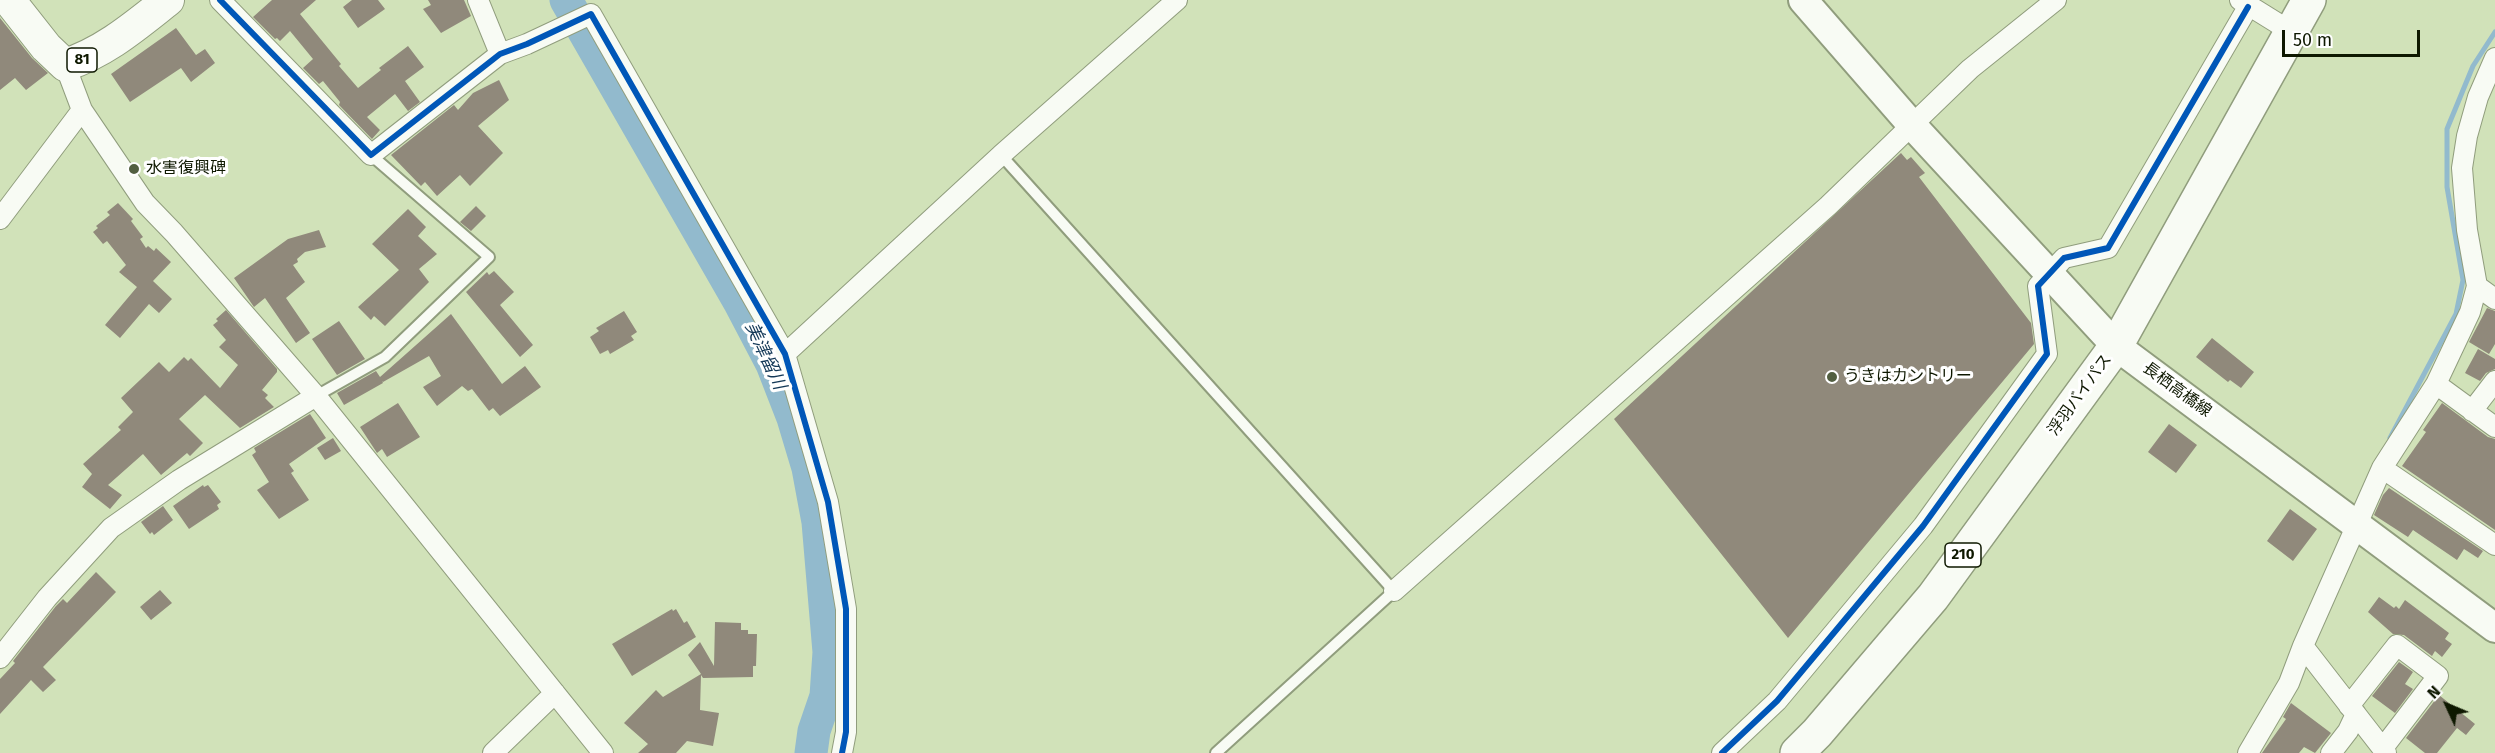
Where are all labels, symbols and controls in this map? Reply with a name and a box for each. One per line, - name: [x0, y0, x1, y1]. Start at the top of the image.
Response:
- scale bar: [2285, 18, 2423, 56]
- text: 50 m: [2293, 29, 2332, 51]
- road number: 81: [67, 48, 97, 72]
- place label: 水害復興碑: [146, 159, 226, 179]
- marker: 水害復興碑: [127, 162, 141, 176]
- water label: 美津留川: [740, 319, 790, 393]
- street label: 浮羽バイパス: [2044, 351, 2116, 439]
- street label: 長栖高橋線: [2139, 359, 2215, 421]
- place label: うきはカントリー: [1844, 367, 1972, 387]
- marker: うきはカントリー: [1825, 370, 1839, 384]
- road number: 210: [1945, 543, 1981, 567]
- north arrow: [2417, 675, 2477, 735]
- text: N: [2423, 682, 2444, 703]

